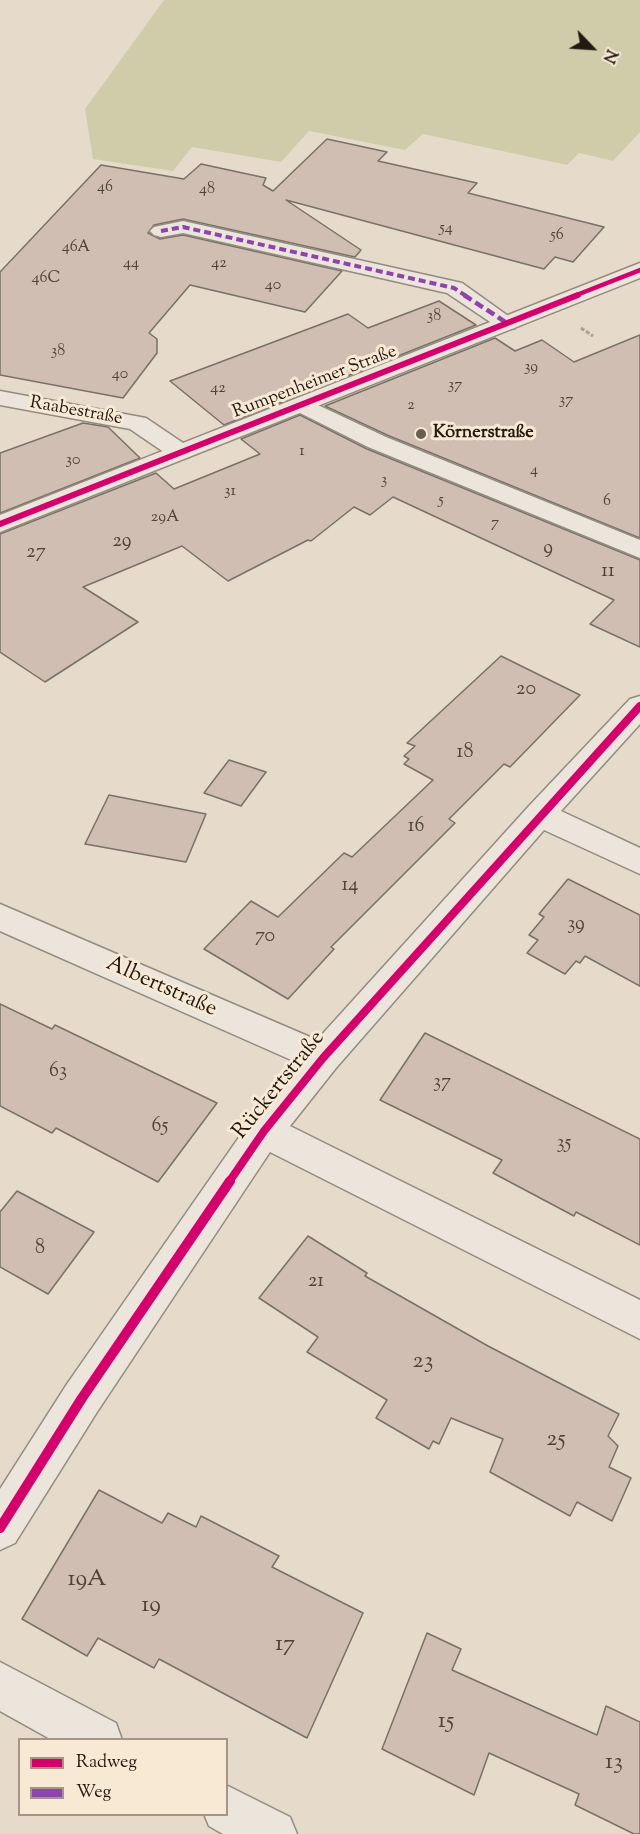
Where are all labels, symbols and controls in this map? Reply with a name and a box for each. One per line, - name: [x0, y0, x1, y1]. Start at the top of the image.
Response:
- north arrow: [562, 18, 622, 78]
- text: N: [596, 45, 622, 66]
- house number: 46: [97, 178, 113, 198]
- house number: 48: [199, 180, 215, 200]
- house number: 54: [439, 219, 453, 239]
- house number: 56: [550, 226, 564, 246]
- house number: 46A: [62, 238, 90, 258]
- house number: 44: [123, 254, 139, 274]
- house number: 42: [211, 254, 227, 274]
- house number: 46C: [32, 269, 60, 289]
- house number: 40: [265, 276, 281, 296]
- house number: 38: [427, 307, 441, 327]
- house number: 38: [51, 342, 65, 362]
- street label: Rumpenheimer Straße: [230, 342, 400, 424]
- house number: 39: [524, 358, 538, 378]
- house number: 40: [112, 365, 128, 385]
- house number: 37: [448, 376, 462, 396]
- house number: 42: [210, 379, 226, 399]
- house number: 37: [559, 391, 573, 411]
- street label: Raabestraße: [28, 393, 124, 431]
- house number: 2: [407, 396, 415, 416]
- place label: Körnerstraße: [433, 423, 534, 445]
- marker: Körnerstraße: [414, 427, 428, 441]
- house number: 1: [299, 442, 305, 462]
- house number: 30: [66, 451, 80, 471]
- house number: 4: [530, 461, 538, 481]
- house number: 3: [381, 471, 387, 491]
- house number: 31: [224, 482, 236, 502]
- house number: 5: [438, 491, 444, 511]
- house number: 6: [603, 492, 611, 512]
- house number: 29A: [151, 508, 179, 528]
- house number: 7: [491, 514, 499, 534]
- house number: 29: [112, 531, 132, 555]
- house number: 9: [543, 538, 553, 562]
- house number: 27: [26, 542, 46, 566]
- house number: 11: [601, 561, 615, 585]
- house number: 20: [516, 679, 536, 703]
- house number: 18: [457, 742, 473, 766]
- house number: 16: [408, 816, 424, 840]
- house number: 14: [342, 875, 358, 899]
- house number: 39: [567, 914, 585, 938]
- house number: 70: [255, 926, 275, 950]
- street label: Albertstraße: [101, 952, 221, 1024]
- street label: Rückertstraße: [228, 1027, 332, 1145]
- house number: 63: [49, 1061, 67, 1085]
- house number: 37: [433, 1072, 451, 1096]
- house number: 65: [152, 1116, 168, 1140]
- house number: 35: [557, 1133, 571, 1157]
- house number: 8: [35, 1238, 45, 1262]
- house number: 21: [308, 1271, 324, 1295]
- house number: 23: [413, 1349, 433, 1377]
- house number: 25: [546, 1427, 566, 1455]
- house number: 19A: [67, 1567, 107, 1595]
- house number: 19: [141, 1593, 161, 1621]
- house number: 17: [275, 1632, 295, 1660]
- house number: 15: [438, 1709, 454, 1737]
- legend: [18, 1738, 228, 1816]
- text: Radweg: [76, 1750, 137, 1776]
- house number: 13: [605, 1750, 623, 1778]
- text: Weg: [76, 1780, 111, 1806]

